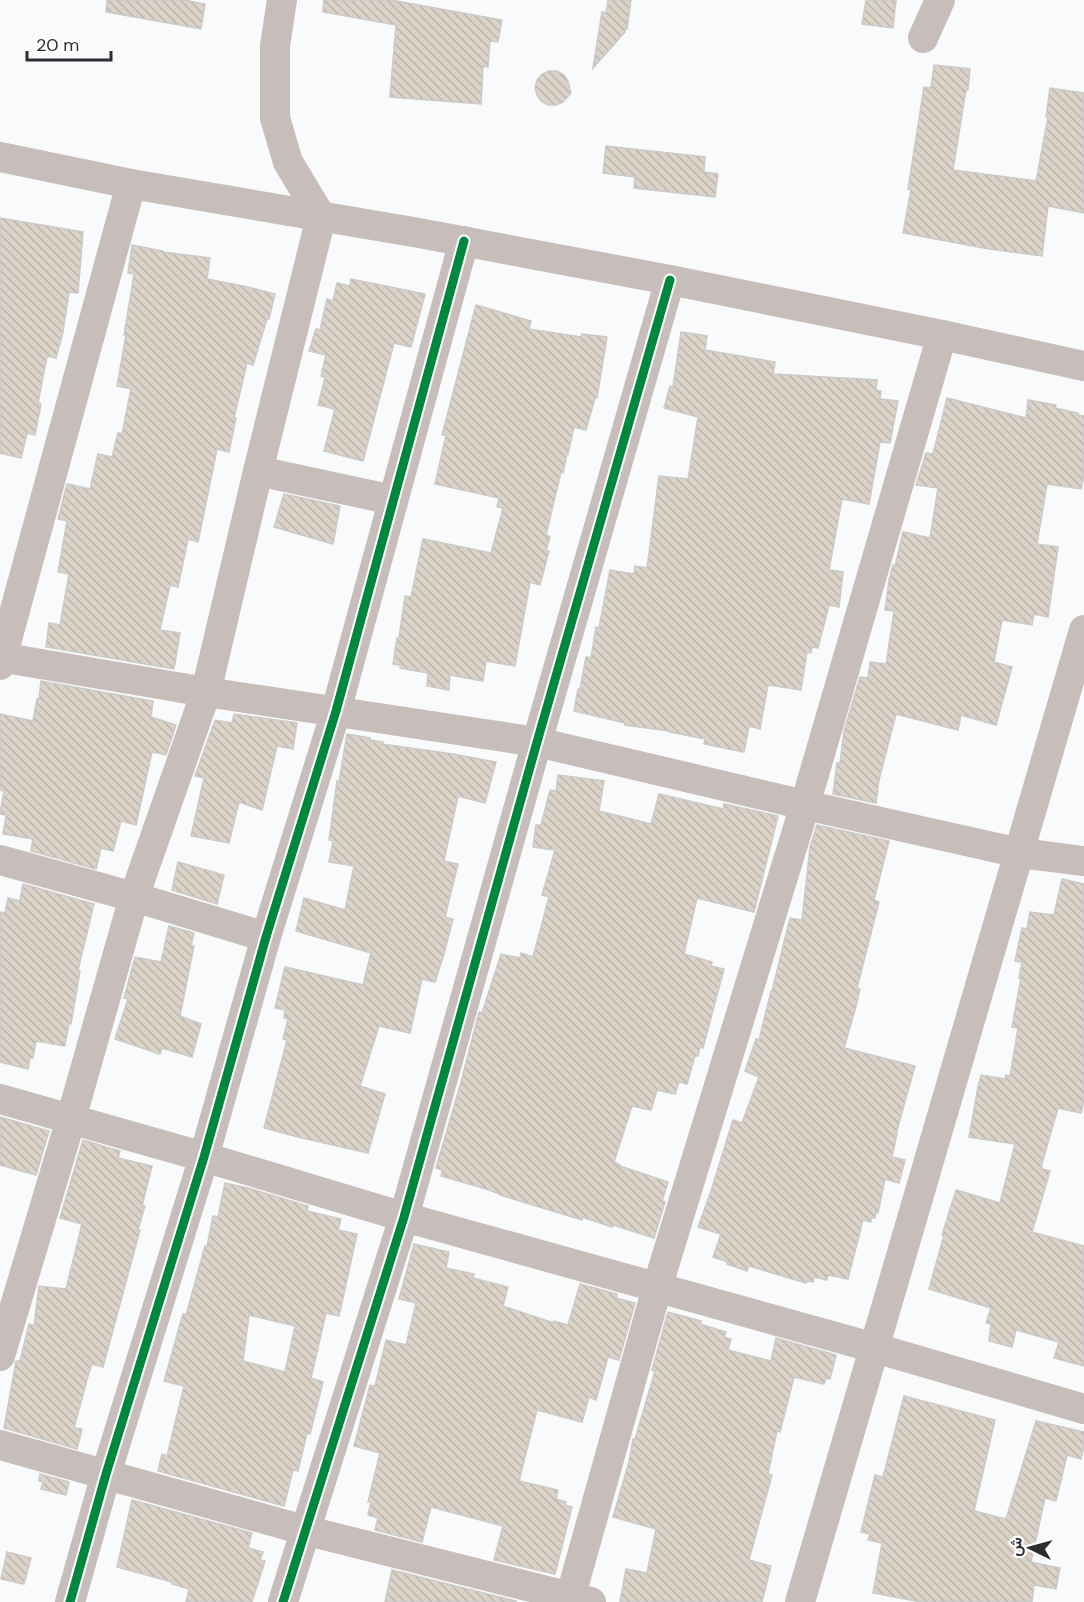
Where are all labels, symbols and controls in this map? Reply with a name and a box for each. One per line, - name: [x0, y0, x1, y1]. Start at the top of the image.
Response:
- scale bar: [27, 24, 111, 62]
- text: 20 m: [36, 33, 79, 57]
- north arrow: [1000, 1518, 1060, 1578]
- text: ش: [1004, 1536, 1027, 1557]

